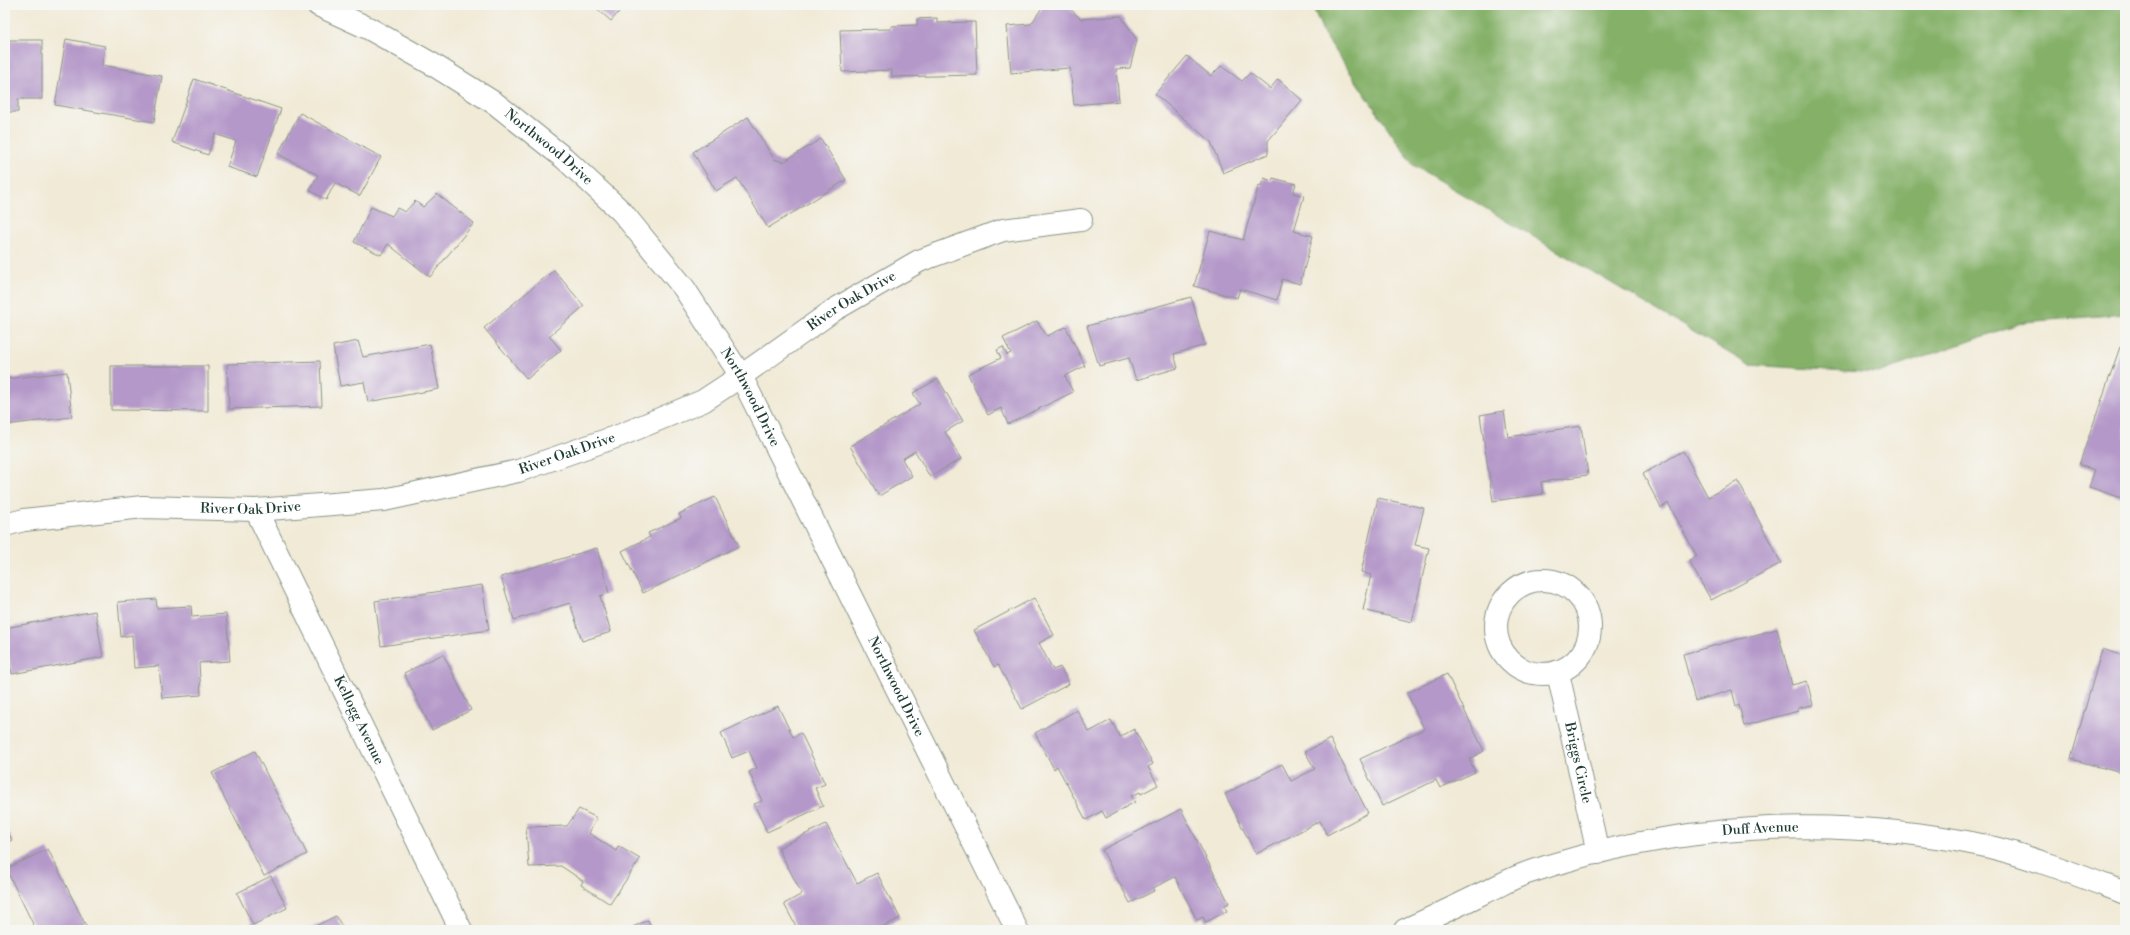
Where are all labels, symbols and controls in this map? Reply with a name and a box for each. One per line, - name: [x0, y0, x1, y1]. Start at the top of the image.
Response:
- street label: Northwood Drive: [501, 105, 597, 189]
- street label: River Oak Drive: [804, 267, 899, 335]
- street label: Northwood Drive: [716, 344, 784, 450]
- street label: River Oak Drive: [517, 429, 618, 479]
- street label: River Oak Drive: [200, 498, 302, 519]
- street label: Northwood Drive: [863, 634, 928, 740]
- street label: Kellogg Avenue: [329, 673, 388, 768]
- street label: Briggs Circle: [1560, 720, 1596, 805]
- street label: Duff Avenue: [1721, 818, 1799, 840]

